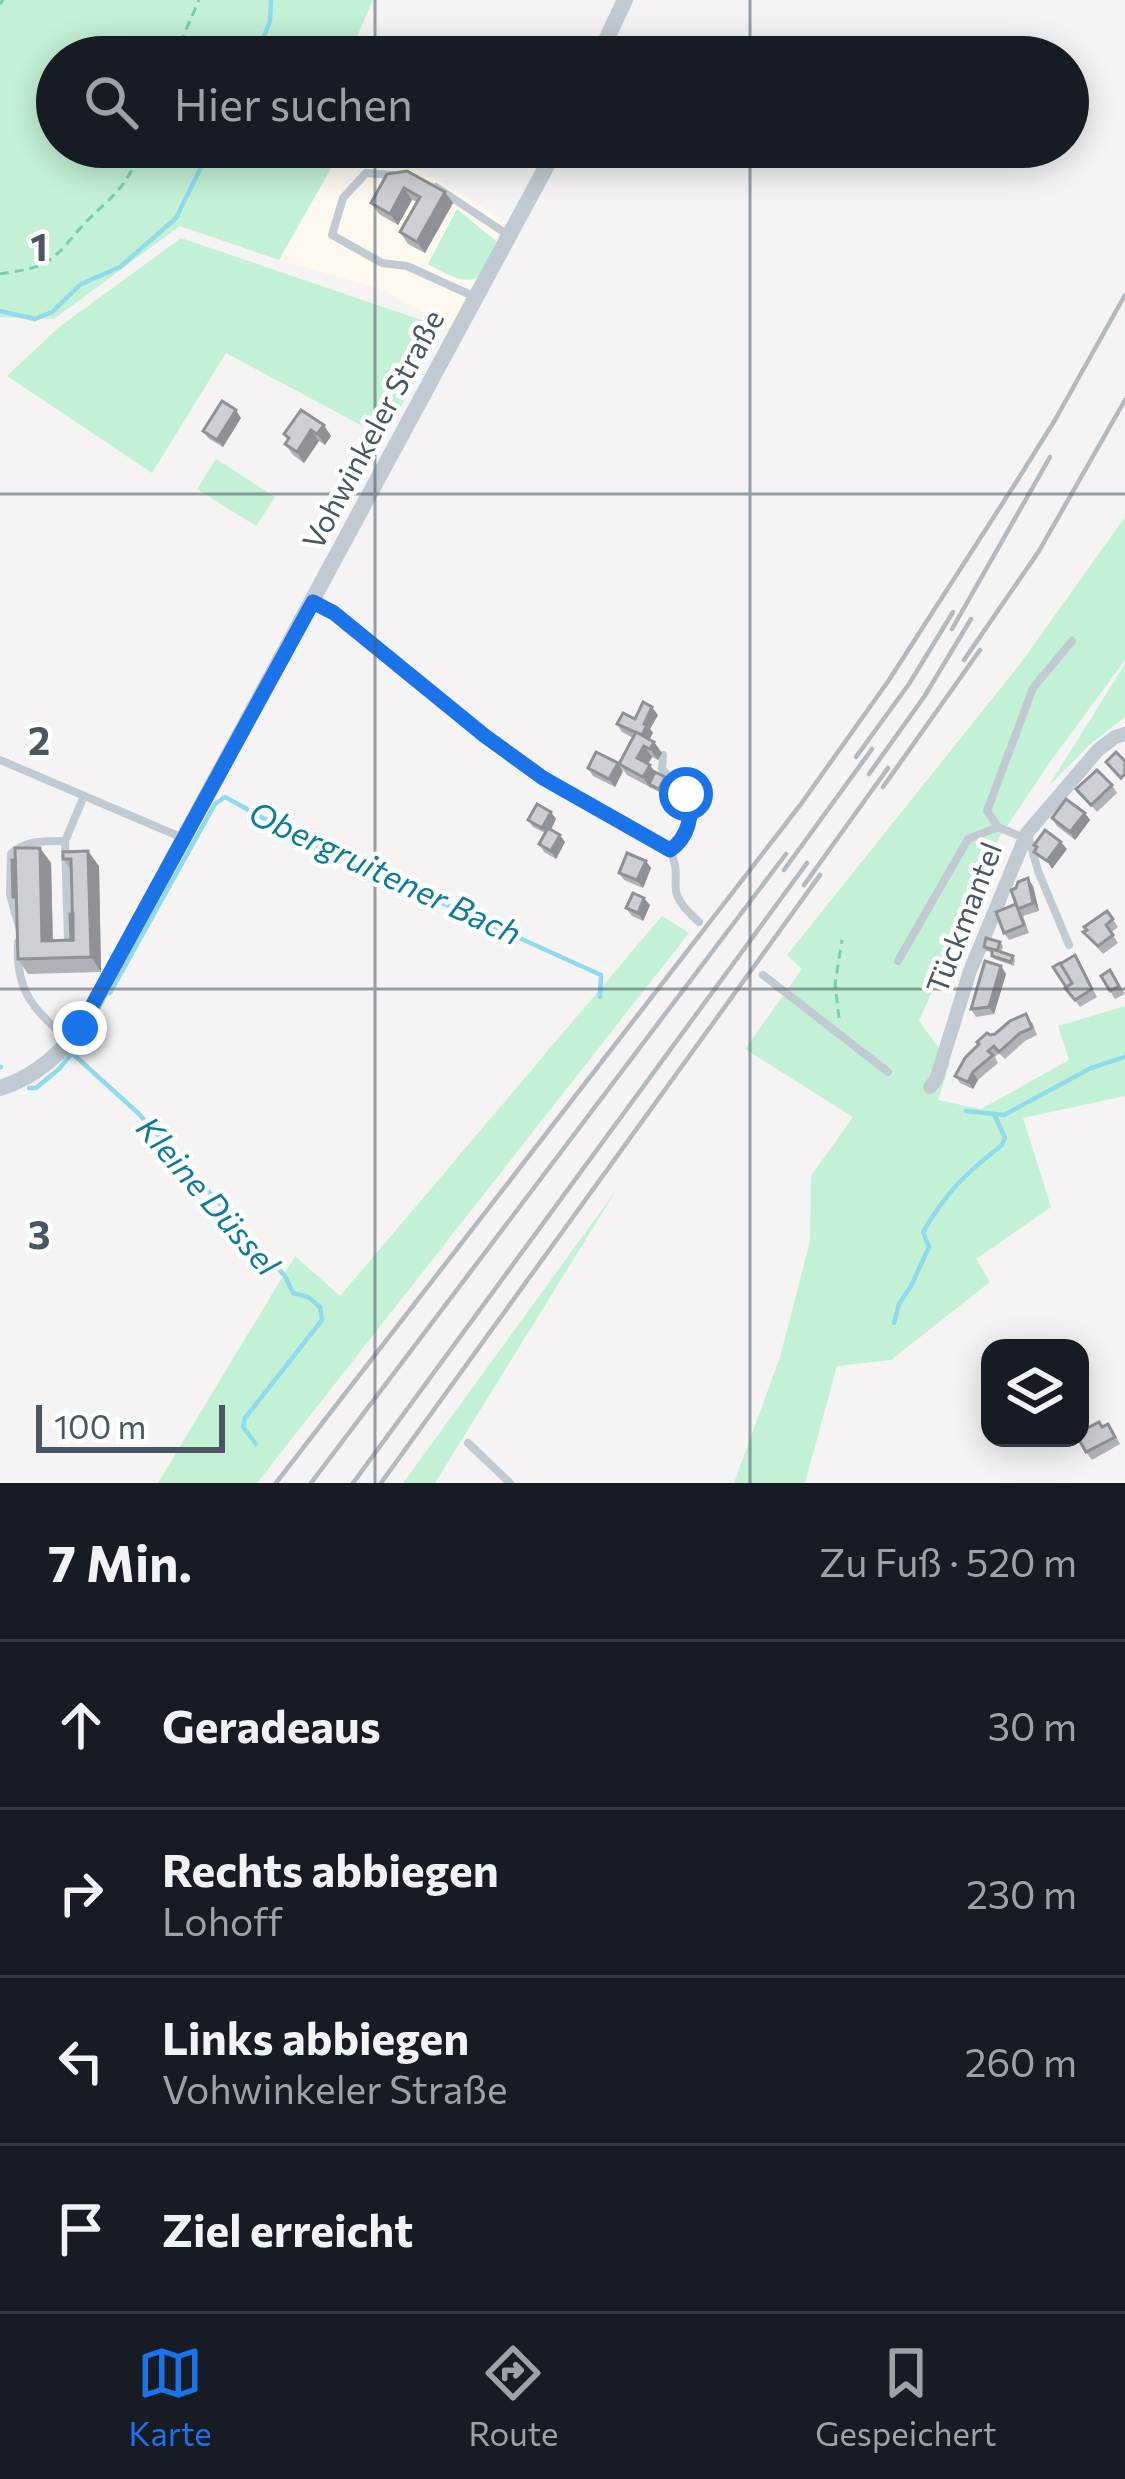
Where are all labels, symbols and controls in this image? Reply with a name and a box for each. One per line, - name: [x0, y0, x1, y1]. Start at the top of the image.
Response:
- search box: [36, 36, 1089, 168]
- icon: search: [78, 69, 144, 135]
- text: Hier suchen: [174, 75, 413, 130]
- text: 1: [30, 221, 48, 269]
- street label: Vohwinkeler Straße: [293, 303, 451, 555]
- text: 2: [28, 715, 50, 763]
- route start: [659, 767, 713, 821]
- water label: Obergruitener Bach: [243, 791, 528, 953]
- street label: Tückmantel: [917, 836, 1008, 998]
- route end: [53, 1001, 107, 1055]
- water label: Kleine Düssel: [129, 1107, 290, 1283]
- text: 3: [28, 1209, 50, 1257]
- map controls: [981, 1339, 1089, 1447]
- button: layers: [981, 1339, 1089, 1447]
- scale bar: [36, 1399, 225, 1452]
- text: 100 m: [54, 1405, 146, 1446]
- text: 7 Min.: [48, 1530, 192, 1593]
- text: Zu Fuß · 520 m: [819, 1537, 1077, 1585]
- icon: ahead: [48, 1692, 114, 1758]
- text: Geradeaus: [162, 1697, 381, 1752]
- text: 30 m: [988, 1701, 1077, 1749]
- text: Rechts abbiegen: [162, 1841, 499, 1896]
- icon: right: [48, 1860, 114, 1926]
- text: 230 m: [966, 1869, 1077, 1917]
- text: Lohoff: [162, 1896, 283, 1944]
- text: Links abbiegen: [162, 2009, 469, 2064]
- icon: left: [48, 2028, 114, 2094]
- text: 260 m: [965, 2037, 1077, 2085]
- text: Vohwinkeler Straße: [162, 2064, 507, 2112]
- icon: arrive: [48, 2196, 114, 2262]
- text: Ziel erreicht: [162, 2201, 413, 2256]
- tab: Karte: [128, 2340, 212, 2453]
- tab: Route: [469, 2340, 558, 2453]
- tab: Gespeichert: [815, 2340, 997, 2453]

